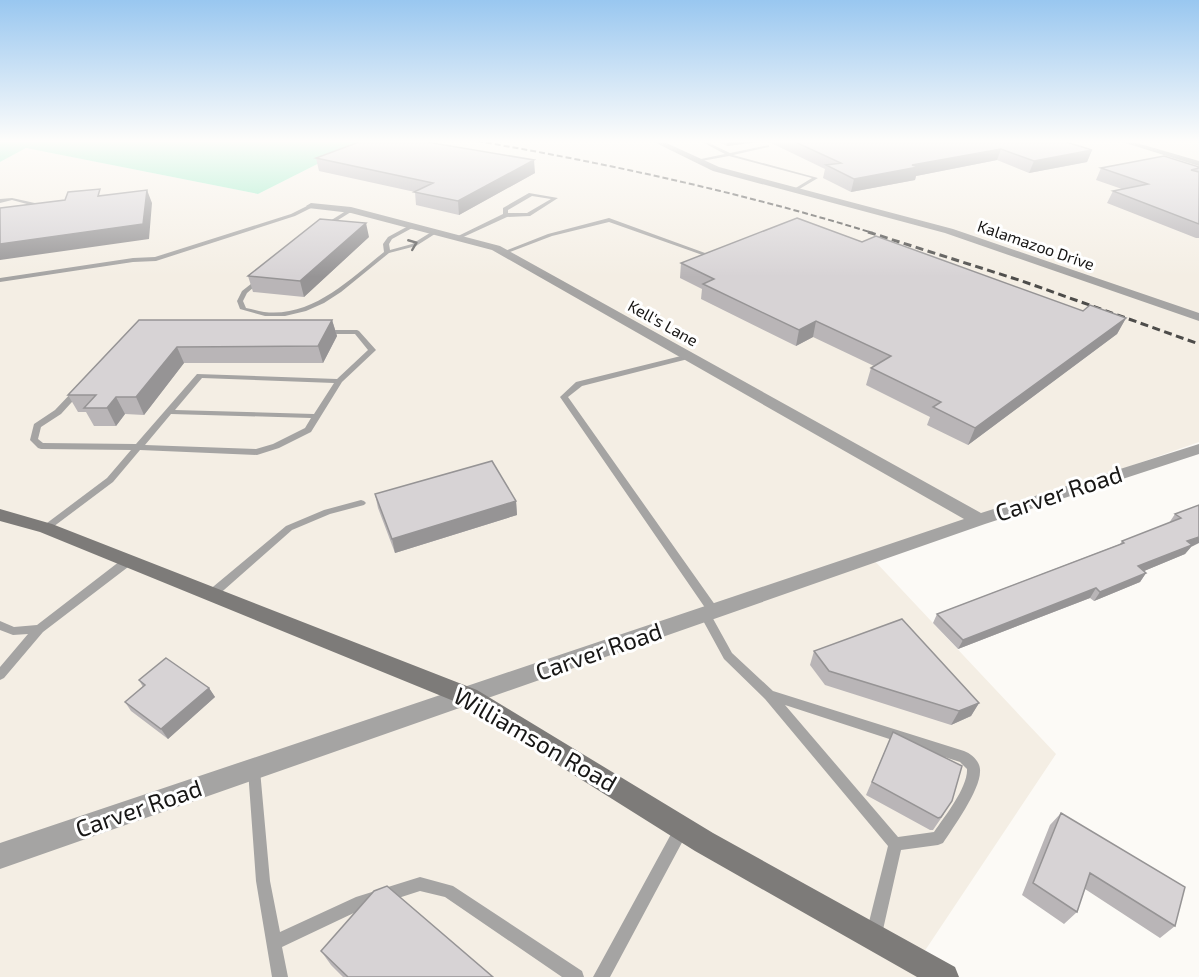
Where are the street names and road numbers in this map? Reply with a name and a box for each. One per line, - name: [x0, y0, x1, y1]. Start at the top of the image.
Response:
- street label: Kalamazoo Drive: [975, 216, 1097, 273]
- street label: Kell's Lane: [625, 296, 702, 350]
- street label: Carver Road: [991, 458, 1126, 527]
- street label: Carver Road: [532, 615, 665, 686]
- street label: Williamson Road: [449, 680, 622, 797]
- street label: Carver Road: [72, 772, 205, 843]

